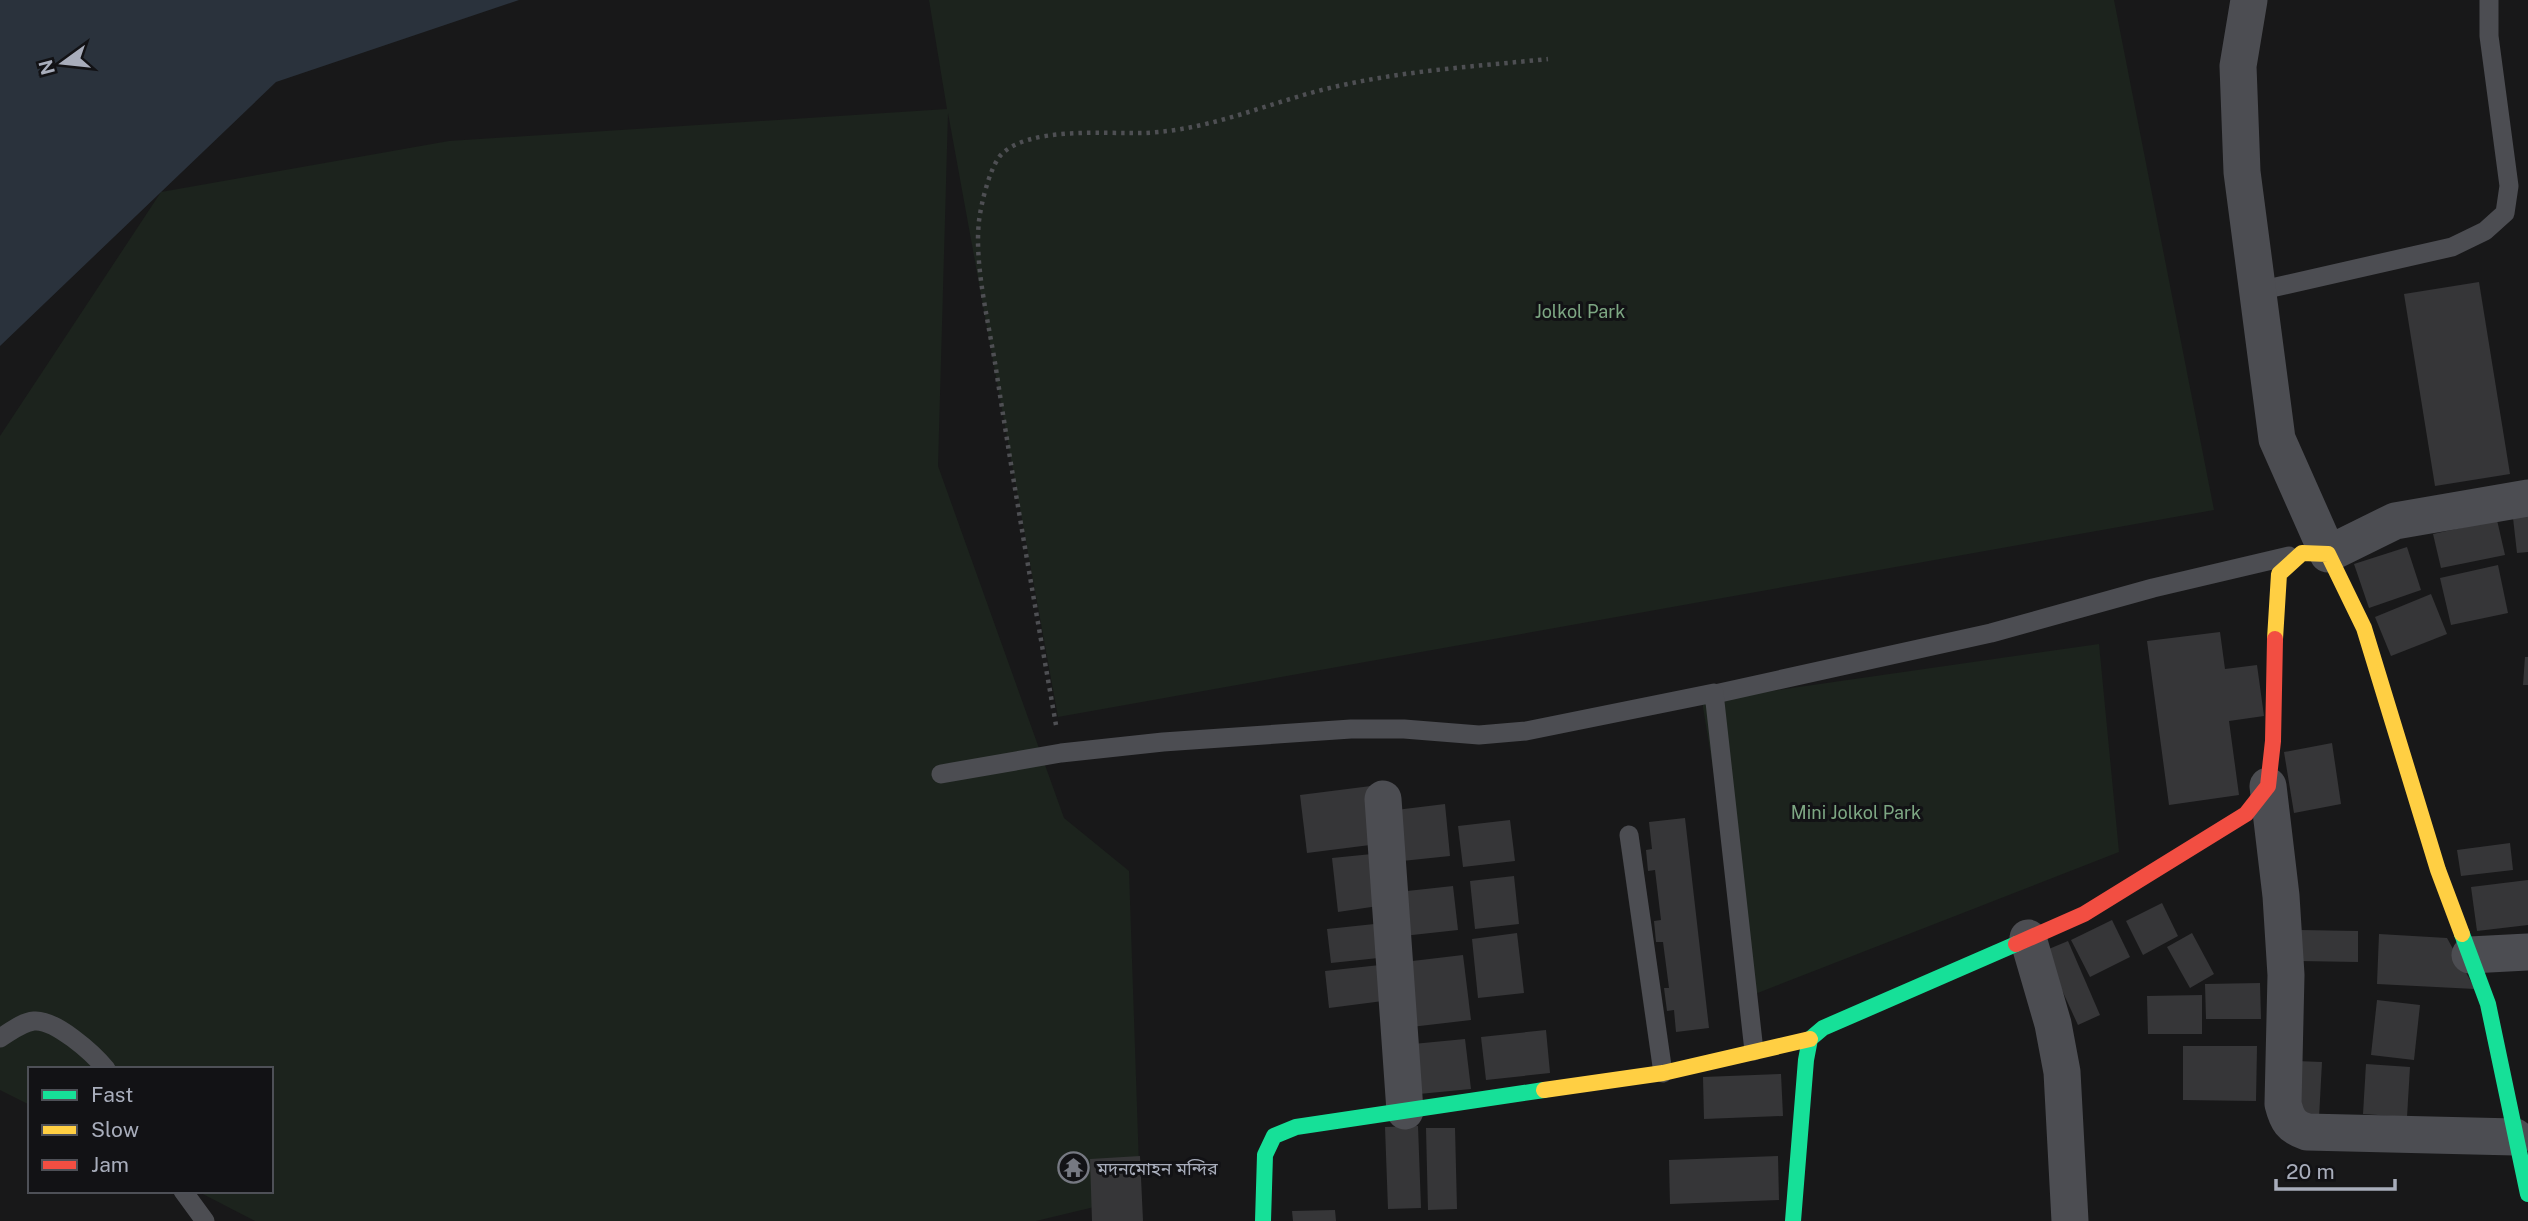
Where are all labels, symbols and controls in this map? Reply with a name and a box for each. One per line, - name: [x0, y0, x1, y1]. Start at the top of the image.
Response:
- north arrow: [28, 28, 98, 98]
- text: N: [34, 57, 59, 77]
- park label: Jolkol Park: [1535, 301, 1625, 322]
- park label: Mini Jolkol Park: [1791, 802, 1921, 823]
- legend: [28, 1067, 273, 1193]
- text: Fast: [91, 1082, 133, 1107]
- text: Slow: [91, 1117, 139, 1142]
- scale bar: [2276, 1148, 2395, 1192]
- temple icon: মদনমোহন মন্দির: [1057, 1151, 1091, 1185]
- text: Jam: [91, 1152, 129, 1177]
- place label: মদনমোহন মন্দির: [1096, 1158, 1218, 1179]
- text: 20 m: [2286, 1159, 2335, 1184]

